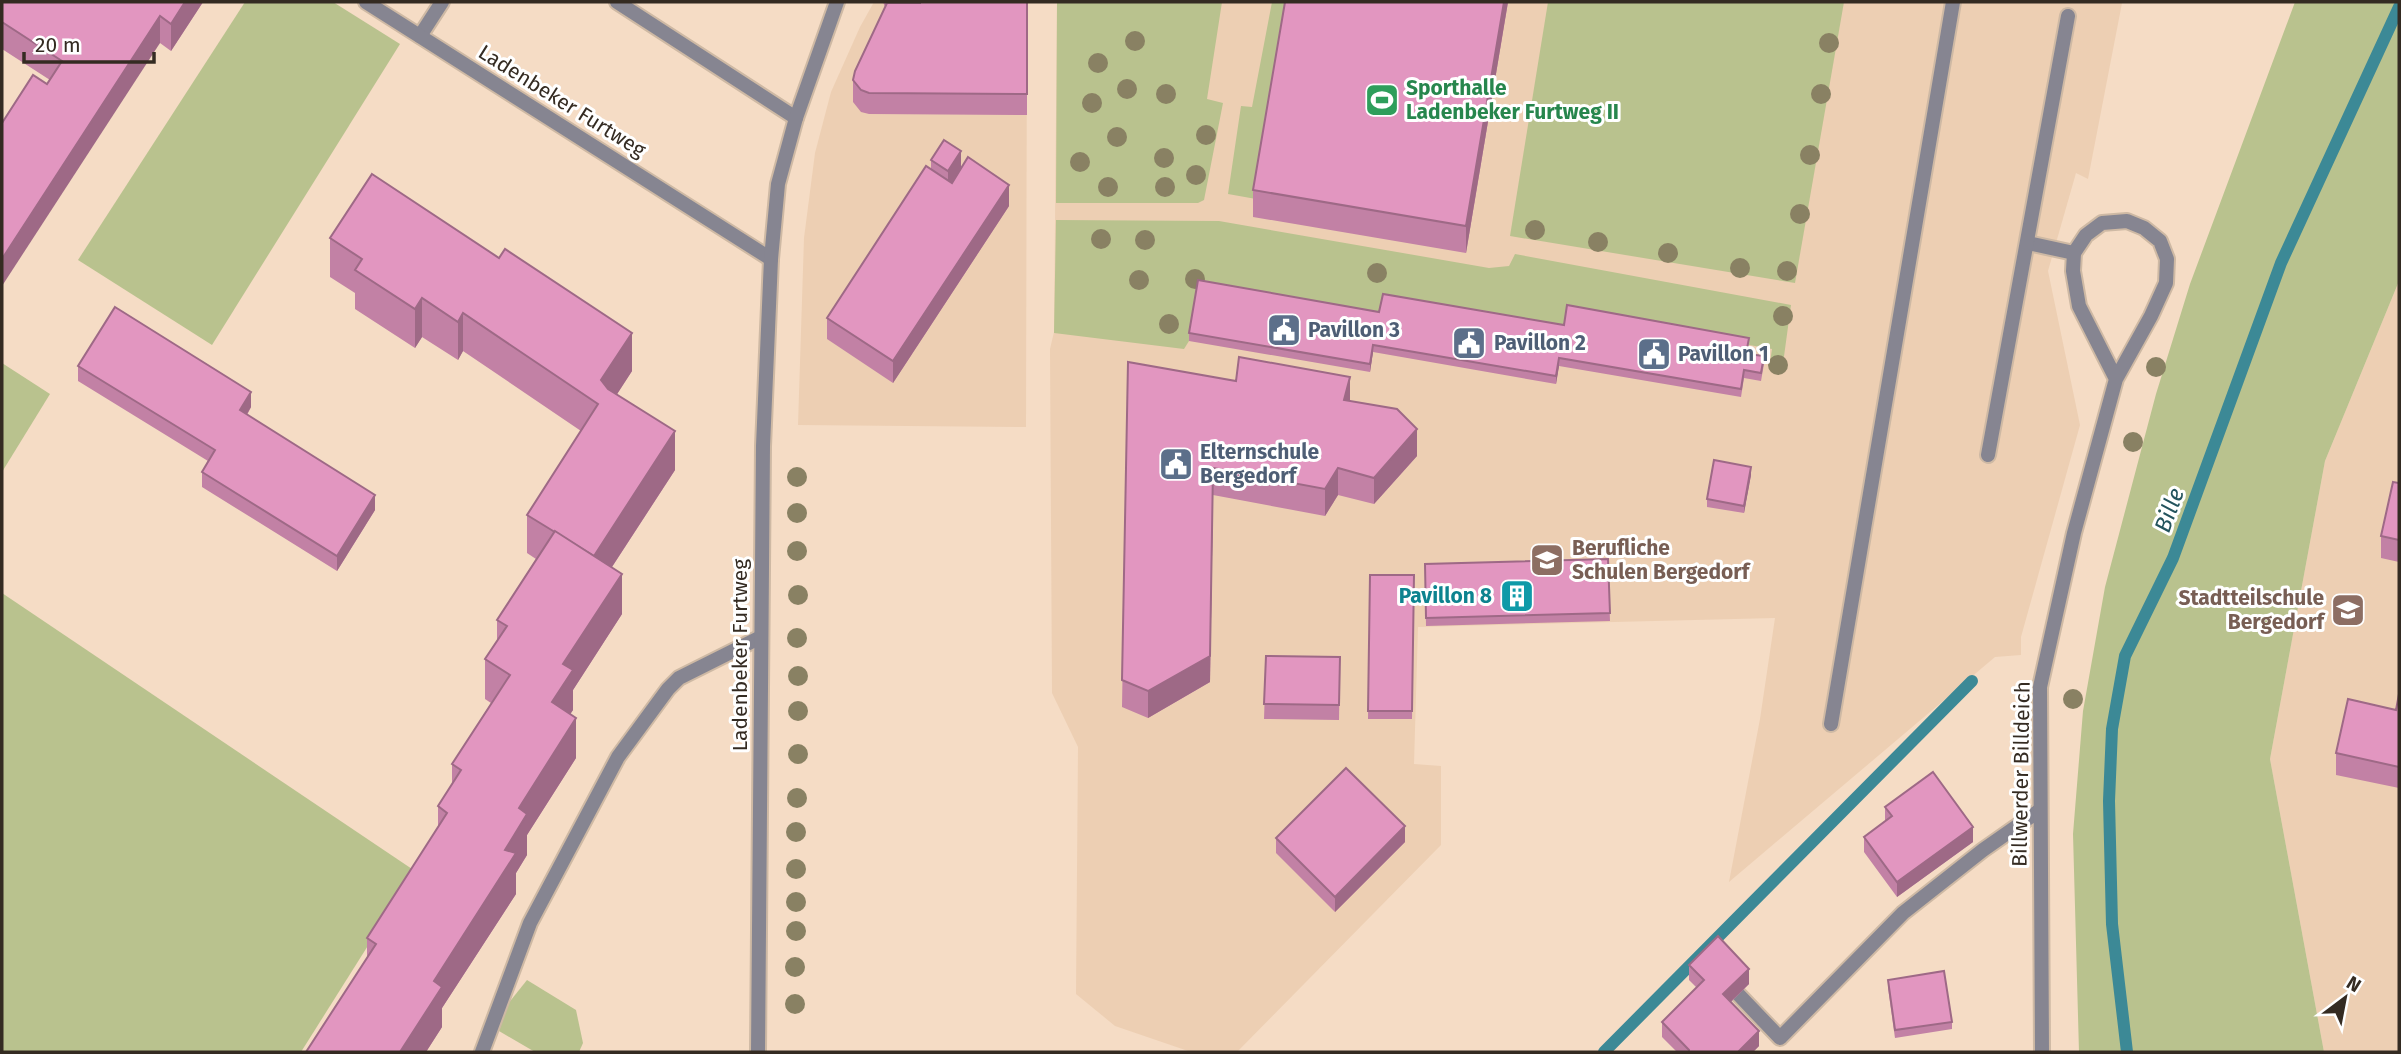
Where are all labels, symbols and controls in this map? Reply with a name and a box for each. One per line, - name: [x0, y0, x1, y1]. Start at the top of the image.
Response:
- scale bar: [24, 21, 154, 65]
- text: 20 m: [35, 32, 81, 58]
- street label: Ladenbeker Furtweg: [474, 39, 651, 163]
- place label: Sporthalle Ladenbeker Furtweg II: [1406, 75, 1619, 125]
- sports icon: Sporthalle Ladenbeker Furtweg II: [1363, 81, 1401, 119]
- public building icon: Pavillon 3: [1265, 311, 1303, 349]
- place label: Pavillon 3: [1308, 317, 1400, 343]
- public building icon: Pavillon 2: [1450, 324, 1488, 362]
- place label: Pavillon 2: [1494, 330, 1586, 356]
- public building icon: Pavillon 1: [1635, 335, 1673, 373]
- place label: Pavillon 1: [1678, 341, 1769, 367]
- place label: Elternschule Bergedorf: [1200, 439, 1319, 489]
- public building icon: Elternschule Bergedorf: [1157, 445, 1195, 483]
- water label: Bille: [2148, 484, 2190, 536]
- place label: Berufliche Schulen Bergedorf: [1572, 535, 1752, 585]
- school or university icon: Berufliche Schulen Bergedorf: [1528, 541, 1566, 579]
- street label: Ladenbeker Furtweg: [727, 559, 753, 751]
- building icon: Pavillon 8: [1498, 577, 1536, 615]
- place label: Pavillon 8: [1399, 583, 1492, 609]
- place label: Stadtteilschule Bergedorf: [2178, 585, 2327, 635]
- school or university icon: Stadtteilschule Bergedorf: [2329, 591, 2367, 629]
- street label: Billwerder Billdeich: [2006, 681, 2036, 867]
- north arrow: [2310, 963, 2380, 1033]
- text: N: [2342, 971, 2365, 997]

